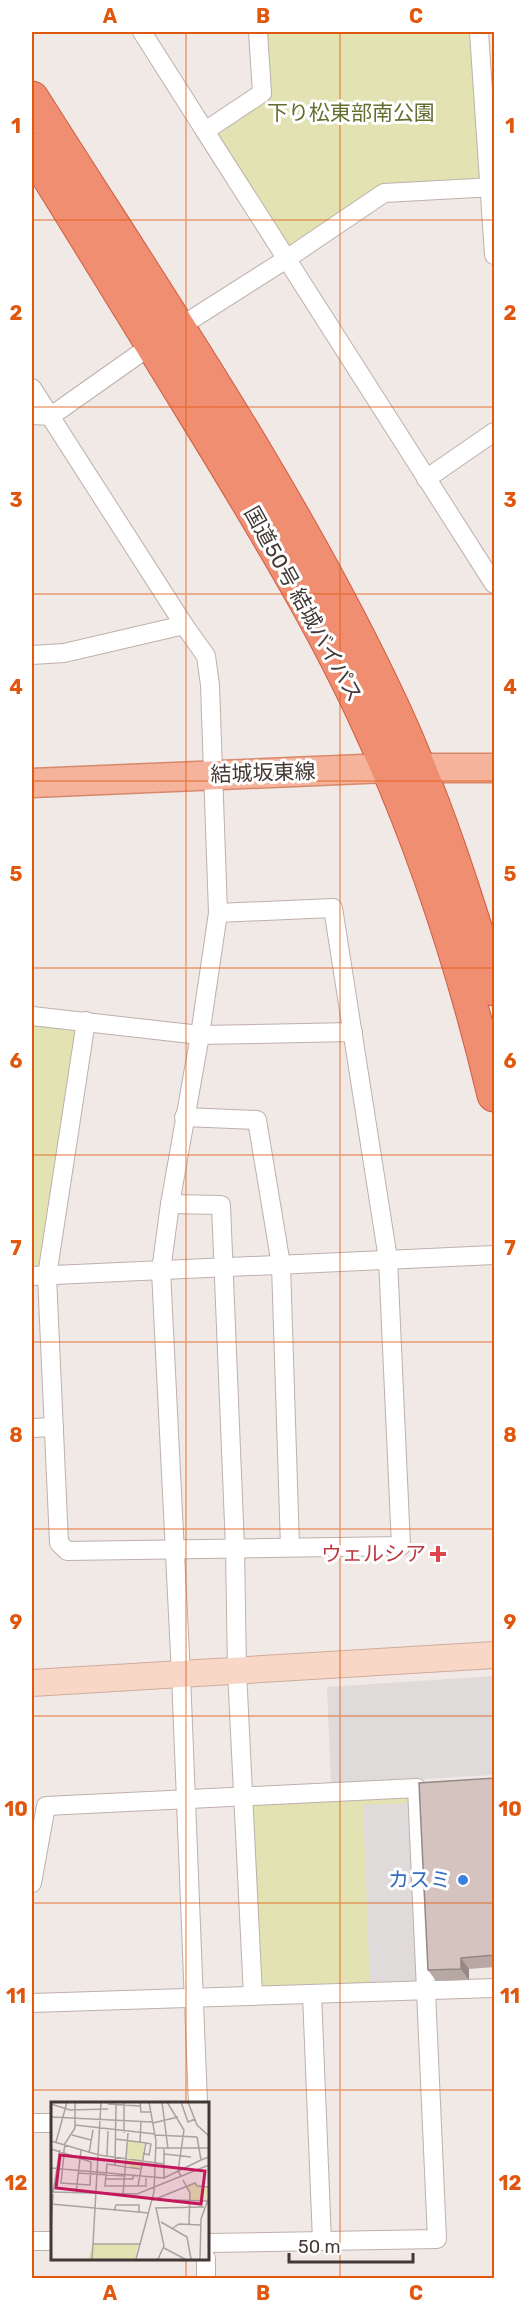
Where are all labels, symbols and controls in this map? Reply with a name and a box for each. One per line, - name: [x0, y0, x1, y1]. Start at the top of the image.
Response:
- text: A: [103, 4, 118, 28]
- text: B: [256, 4, 270, 28]
- text: C: [409, 4, 423, 28]
- park label: 下り松東部南公園: [267, 100, 435, 125]
- text: 1: [11, 114, 21, 138]
- text: 1: [505, 114, 515, 138]
- text: 2: [10, 301, 23, 325]
- text: 2: [504, 301, 517, 325]
- text: 3: [9, 488, 23, 512]
- text: 3: [503, 488, 517, 512]
- street label: 国道50号 結城バイパス: [239, 502, 368, 706]
- text: 4: [9, 675, 23, 699]
- text: 4: [503, 675, 517, 699]
- street label: 結城坂東線: [210, 758, 316, 787]
- text: 5: [10, 862, 23, 886]
- text: 5: [504, 862, 517, 886]
- text: 6: [9, 1049, 23, 1073]
- text: 6: [503, 1049, 517, 1073]
- text: 7: [10, 1236, 22, 1260]
- text: 7: [504, 1236, 516, 1260]
- text: 8: [9, 1423, 23, 1447]
- text: 8: [503, 1423, 517, 1447]
- place label: ウェルシア: [321, 1541, 426, 1566]
- marker: ウェルシア: [431, 1547, 445, 1561]
- text: 9: [10, 1610, 23, 1634]
- text: 9: [504, 1610, 517, 1634]
- text: 10: [4, 1797, 28, 1821]
- text: 10: [498, 1797, 522, 1821]
- place label: カスミ: [388, 1867, 451, 1892]
- marker: カスミ: [456, 1873, 470, 1887]
- text: 11: [6, 1984, 26, 2008]
- text: 11: [500, 1984, 520, 2008]
- inset map: [51, 2102, 208, 2259]
- text: 12: [5, 2171, 27, 2195]
- text: 12: [499, 2171, 521, 2195]
- scale bar: [289, 2226, 414, 2264]
- text: 50 m: [298, 2236, 341, 2258]
- text: A: [103, 2281, 118, 2305]
- text: B: [256, 2281, 270, 2305]
- text: C: [409, 2281, 423, 2305]

